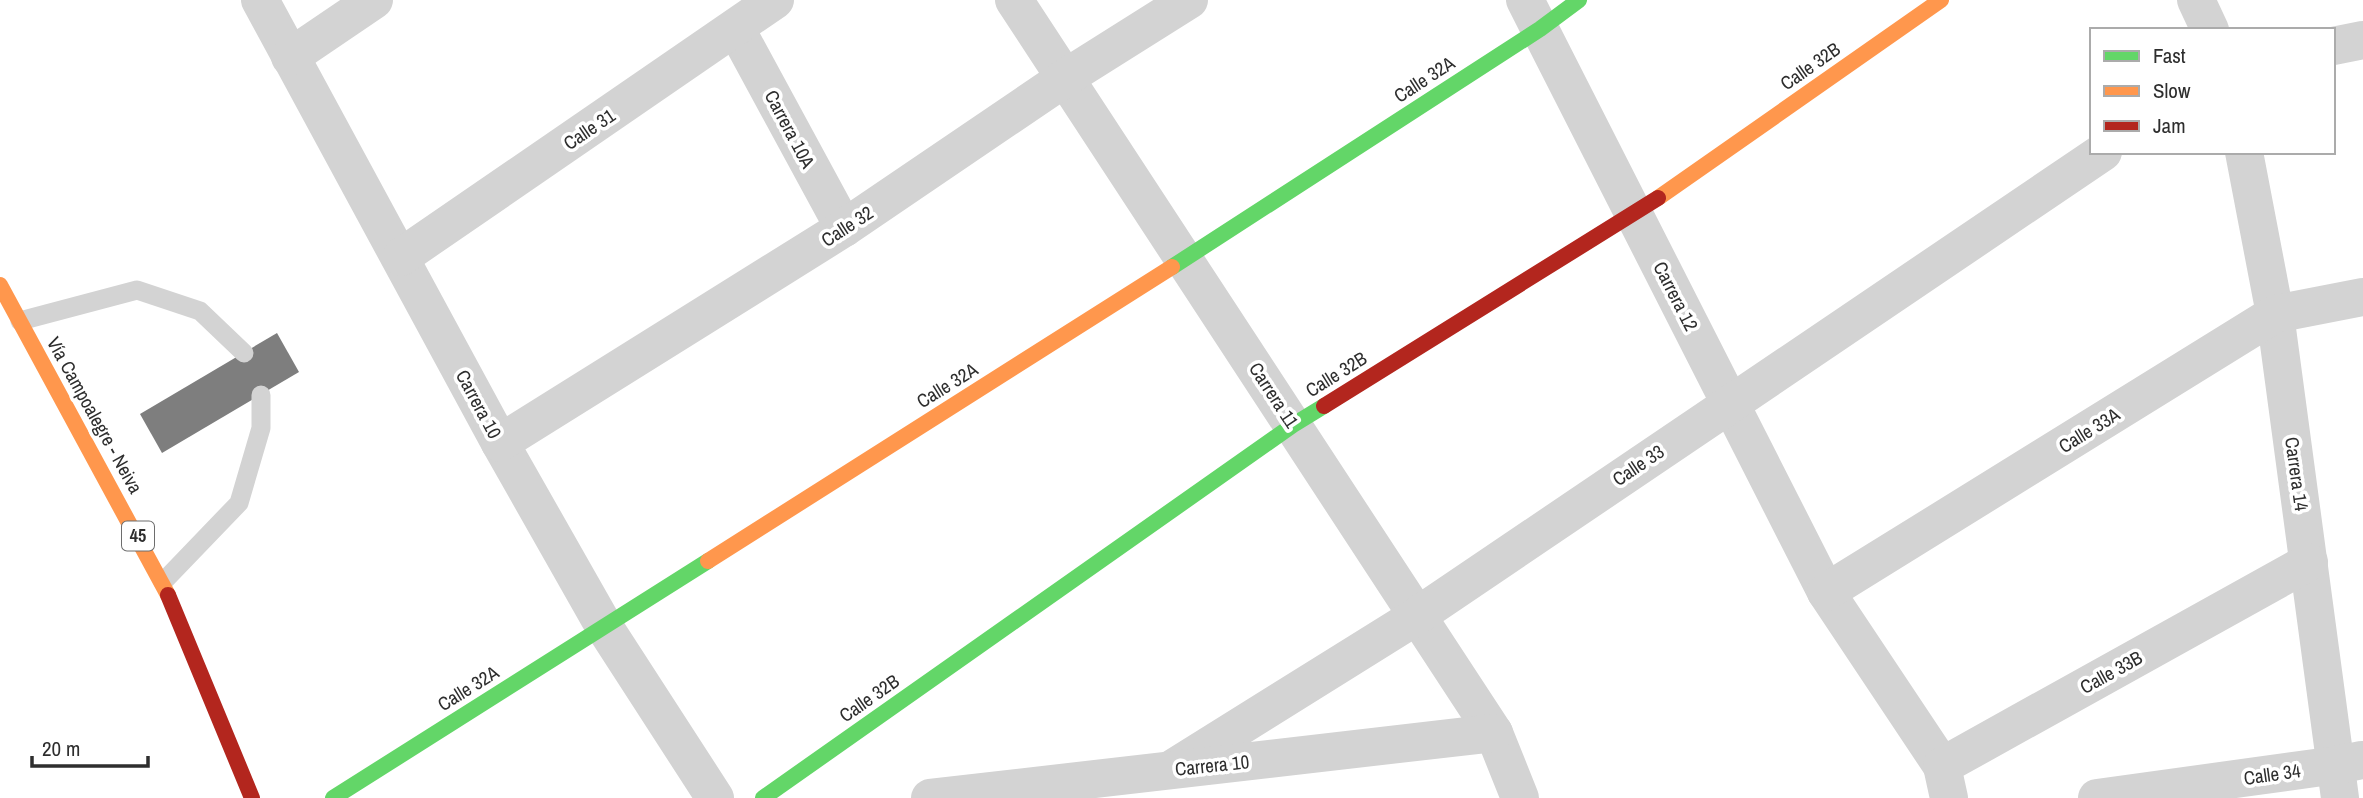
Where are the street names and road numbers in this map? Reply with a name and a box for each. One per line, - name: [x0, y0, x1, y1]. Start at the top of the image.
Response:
- street label: Calle 32B: [1775, 36, 1845, 96]
- street label: Calle 32A: [1389, 49, 1460, 108]
- street label: Carrera 10A: [759, 85, 822, 173]
- street label: Calle 31: [558, 102, 620, 156]
- street label: Calle 32: [816, 200, 878, 252]
- street label: Carrera 12: [1648, 257, 1704, 335]
- street label: Vía Campoalegre - Neiva: [41, 332, 149, 498]
- street label: Calle 32B: [1300, 345, 1372, 403]
- street label: Calle 32A: [911, 356, 983, 414]
- street label: Carrera 11: [1243, 357, 1305, 433]
- street label: Carrera 10: [450, 365, 508, 443]
- street label: Calle 33A: [2053, 401, 2125, 459]
- street label: Carrera 14: [2279, 435, 2315, 513]
- street label: Calle 33: [1607, 438, 1669, 492]
- road number: 45: [122, 522, 154, 550]
- street label: Calle 33B: [2075, 644, 2147, 700]
- street label: Calle 32A: [432, 659, 504, 717]
- street label: Calle 32B: [834, 668, 904, 728]
- street label: Carrera 10: [1174, 748, 1250, 782]
- street label: Calle 34: [2242, 757, 2302, 791]

